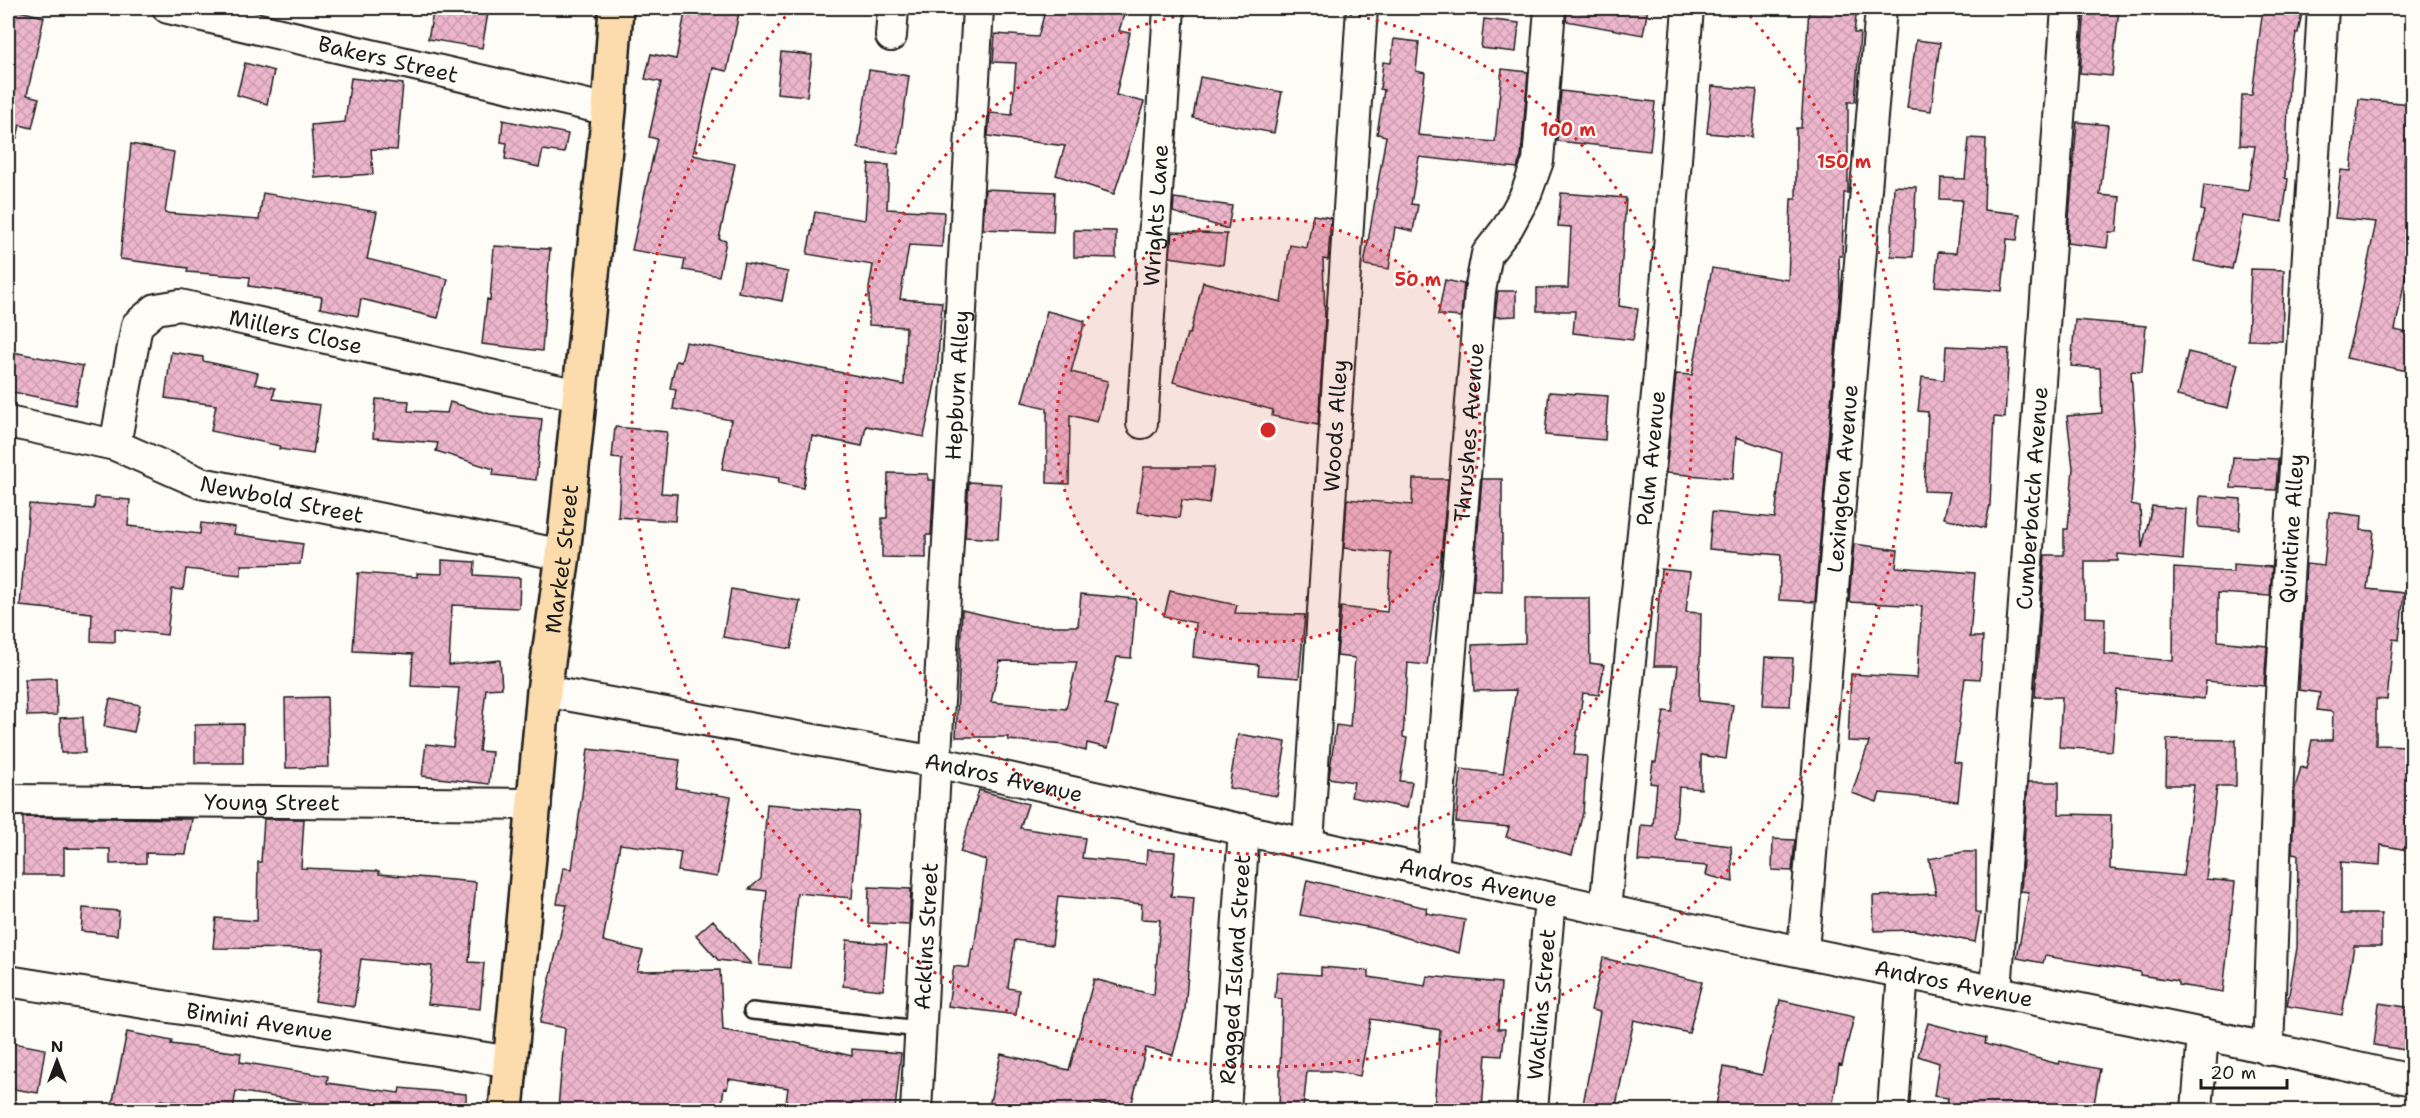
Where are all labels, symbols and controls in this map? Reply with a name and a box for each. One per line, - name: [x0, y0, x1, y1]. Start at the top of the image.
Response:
- street label: Bakers Street: [315, 29, 461, 90]
- text: 100 m: [1540, 118, 1596, 142]
- street label: Wrights Lane: [1137, 144, 1175, 287]
- text: 150 m: [1817, 150, 1872, 174]
- text: 50 m: [1395, 268, 1442, 292]
- street label: Millers Close: [226, 303, 365, 361]
- street label: Hepburn Alley: [939, 309, 976, 461]
- street label: Thrushes Avenue: [1447, 341, 1491, 524]
- street label: Woods Alley: [1317, 359, 1354, 493]
- street label: Lexington Avenue: [1820, 383, 1865, 574]
- street label: Cumberbatch Avenue: [2010, 386, 2055, 611]
- street label: Palm Avenue: [1630, 389, 1672, 527]
- centre of rings: [1258, 420, 1278, 440]
- street label: Quintine Alley: [2273, 453, 2311, 604]
- street label: Newbold Street: [197, 469, 366, 530]
- street label: Market Street: [538, 483, 585, 635]
- street label: Andros Avenue: [922, 746, 1086, 809]
- street label: Young Street: [204, 787, 340, 818]
- street label: Andros Avenue: [1397, 851, 1560, 914]
- street label: Ragged Island Street: [1213, 853, 1257, 1085]
- street label: Acklins Street: [908, 862, 945, 1011]
- street label: Watlins Street: [1521, 928, 1562, 1081]
- street label: Andros Avenue: [1872, 953, 2036, 1014]
- street label: Bimini Avenue: [184, 996, 335, 1048]
- north arrow: [27, 1031, 87, 1091]
- text: N: [51, 1036, 63, 1057]
- scale bar: [2201, 1052, 2286, 1090]
- text: 20 m: [2210, 1061, 2256, 1085]

